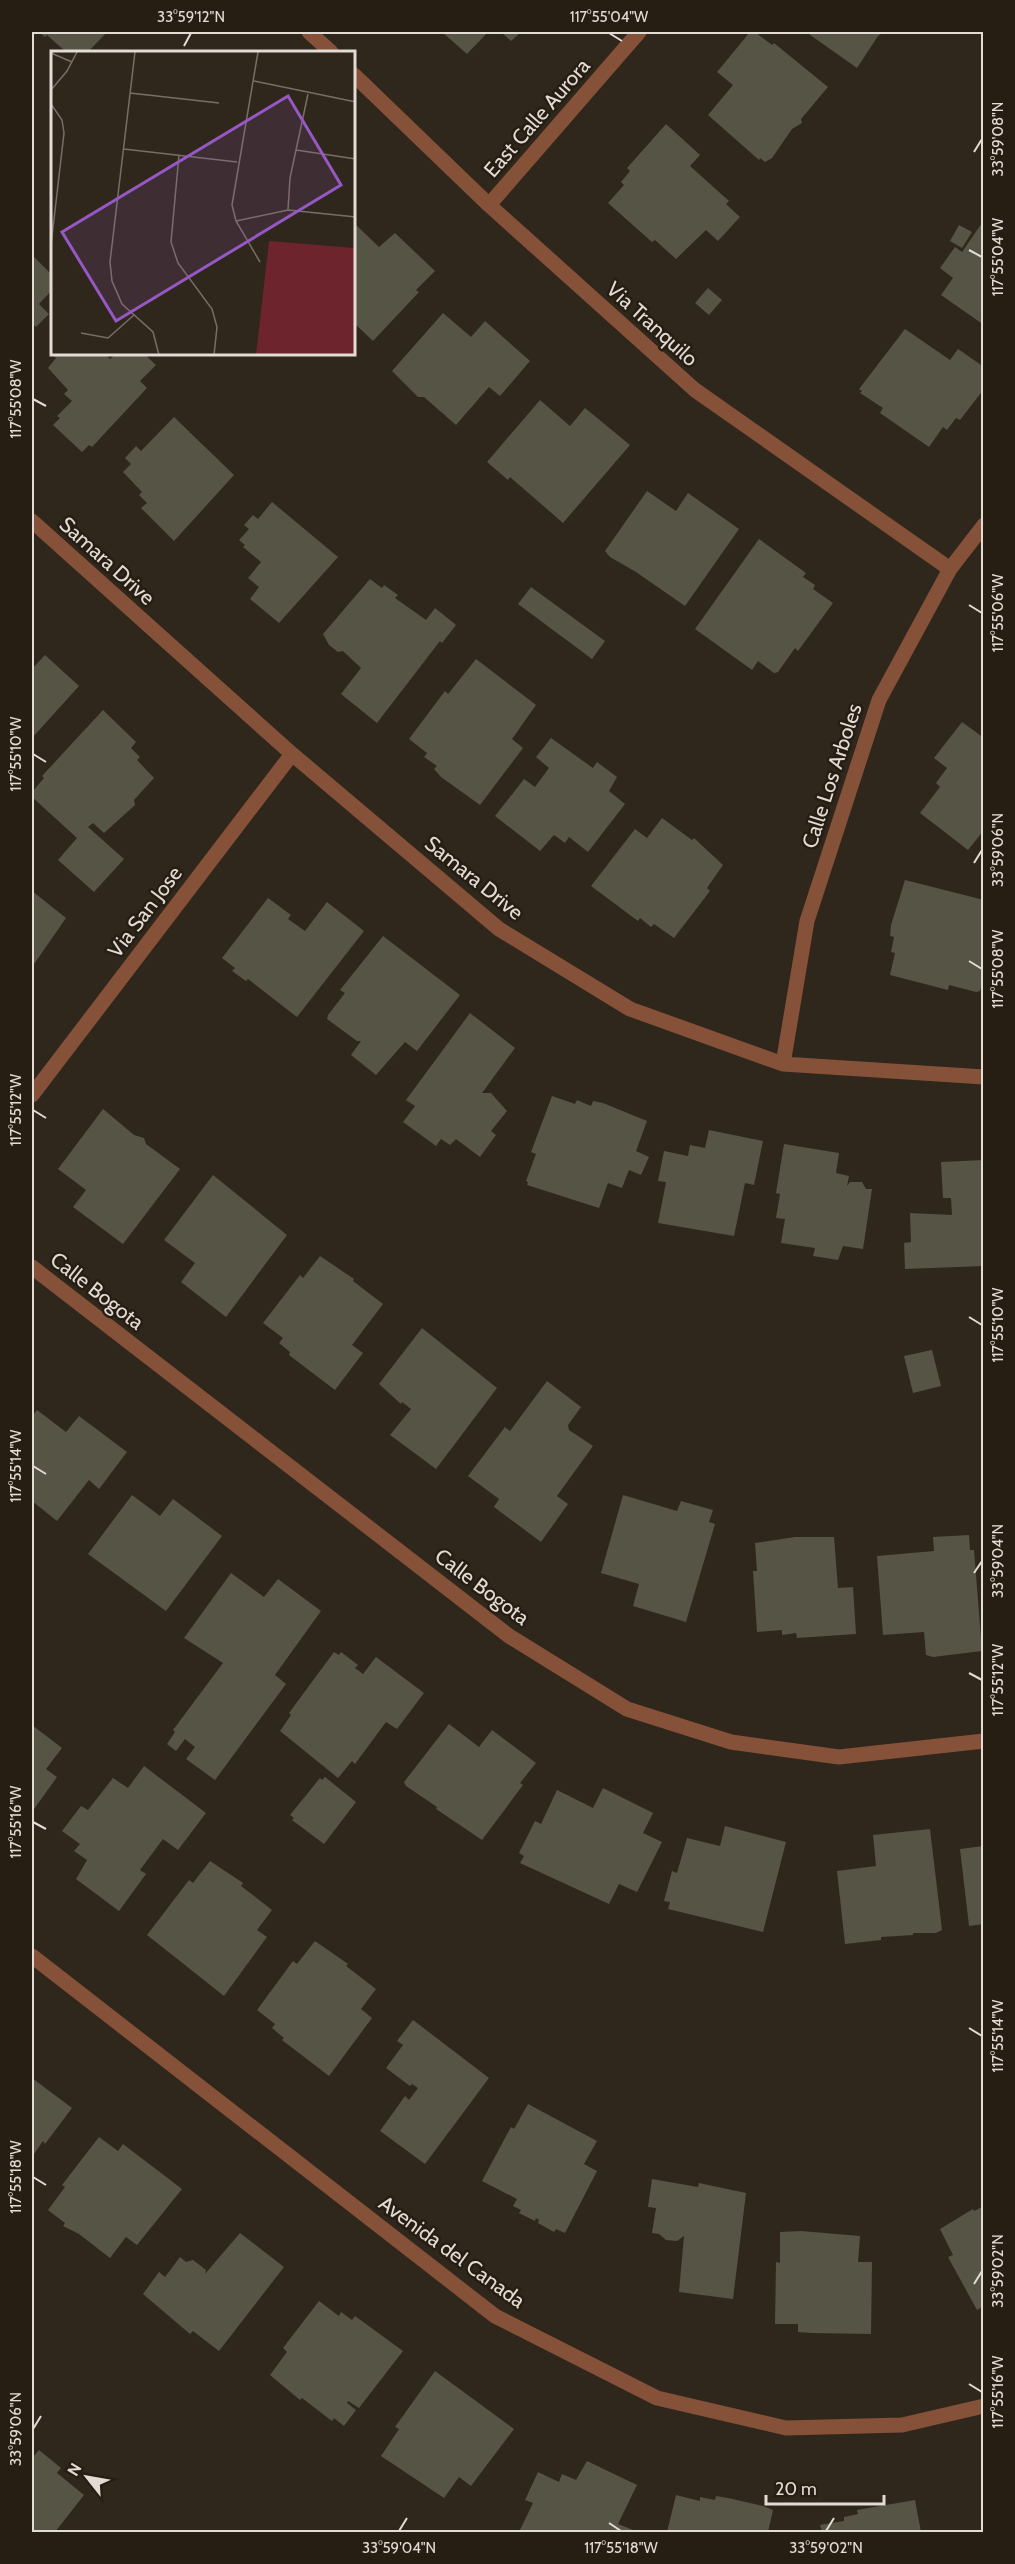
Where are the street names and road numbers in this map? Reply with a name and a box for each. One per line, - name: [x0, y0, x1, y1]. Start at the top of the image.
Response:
- street label: East Calle Aurora: [478, 53, 595, 182]
- street label: Via Tranquilo: [602, 276, 703, 371]
- street label: Samara Drive: [55, 511, 160, 610]
- street label: Calle Los Arboles: [796, 700, 867, 851]
- street label: Samara Drive: [420, 830, 529, 925]
- street label: Via San Jose: [102, 861, 187, 962]
- street label: Calle Bogota: [46, 1246, 149, 1335]
- street label: Calle Bogota: [430, 1543, 534, 1630]
- street label: Avenida del Canada: [374, 2190, 530, 2313]

